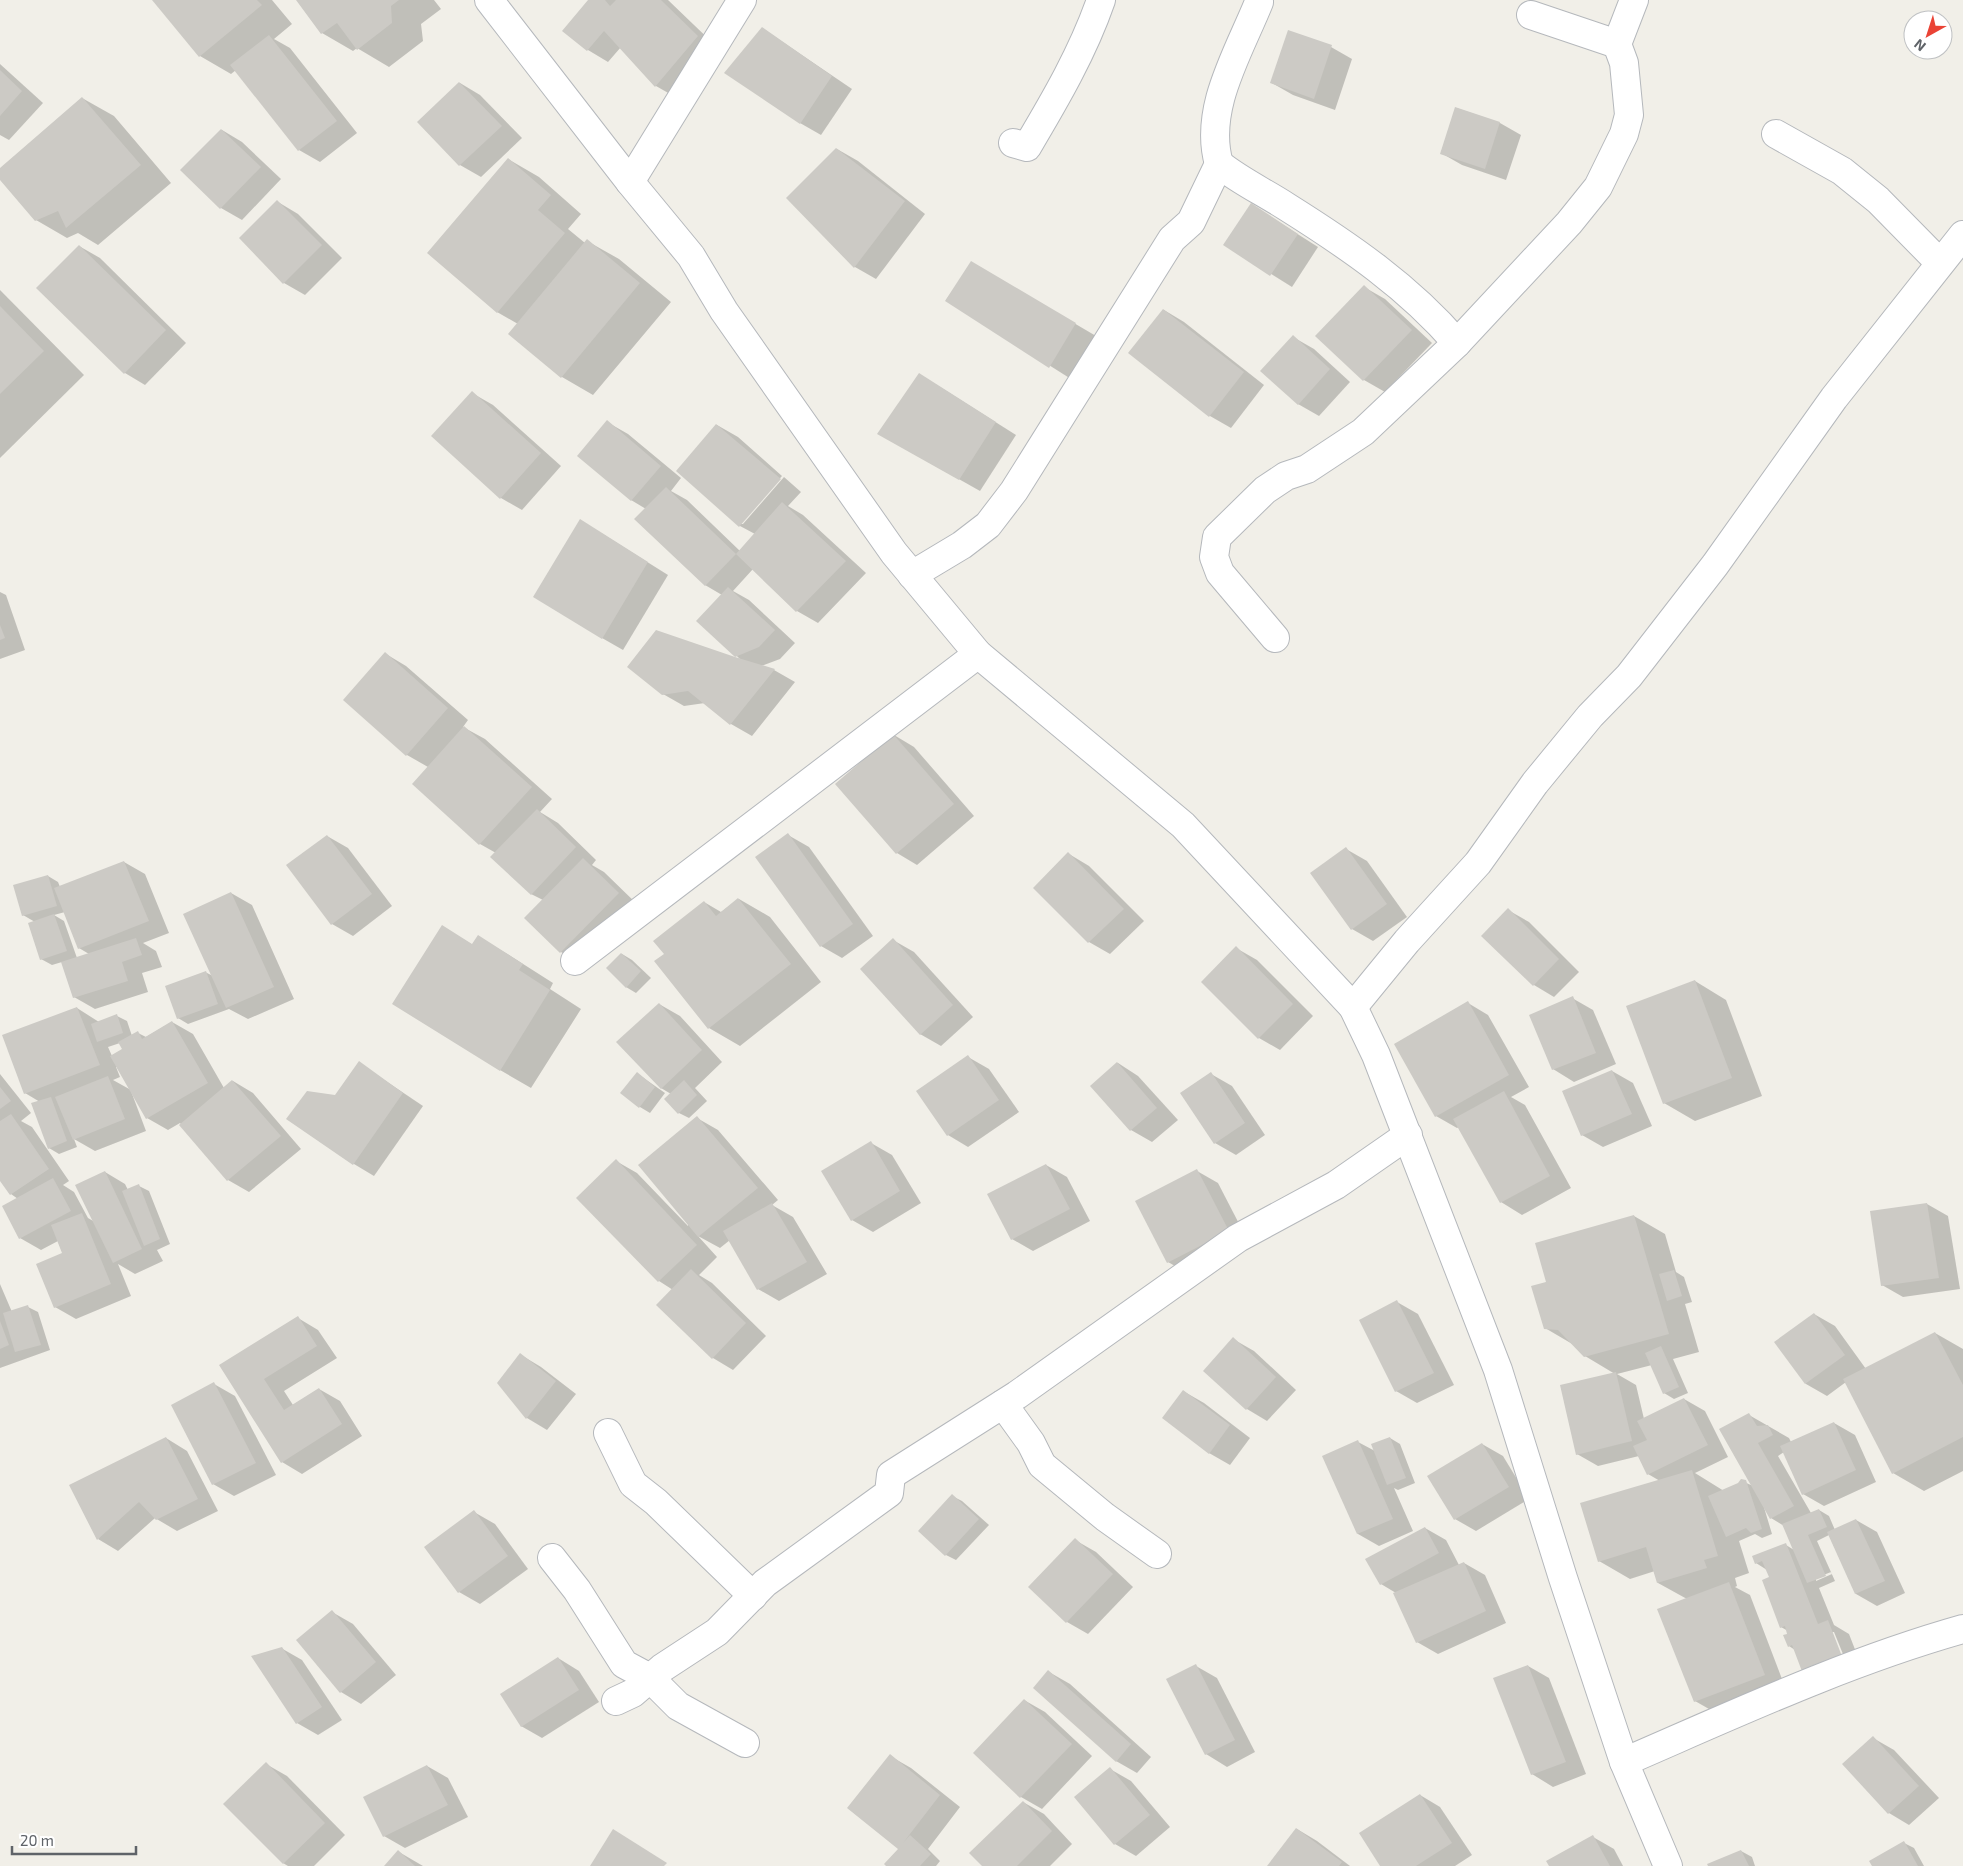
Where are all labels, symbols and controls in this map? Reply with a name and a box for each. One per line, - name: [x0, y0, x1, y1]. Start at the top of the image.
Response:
- north arrow: [1903, 10, 1953, 60]
- text: N: [1910, 36, 1929, 55]
- scale bar: [12, 1824, 136, 1856]
- text: 20 m: [20, 1831, 54, 1849]

